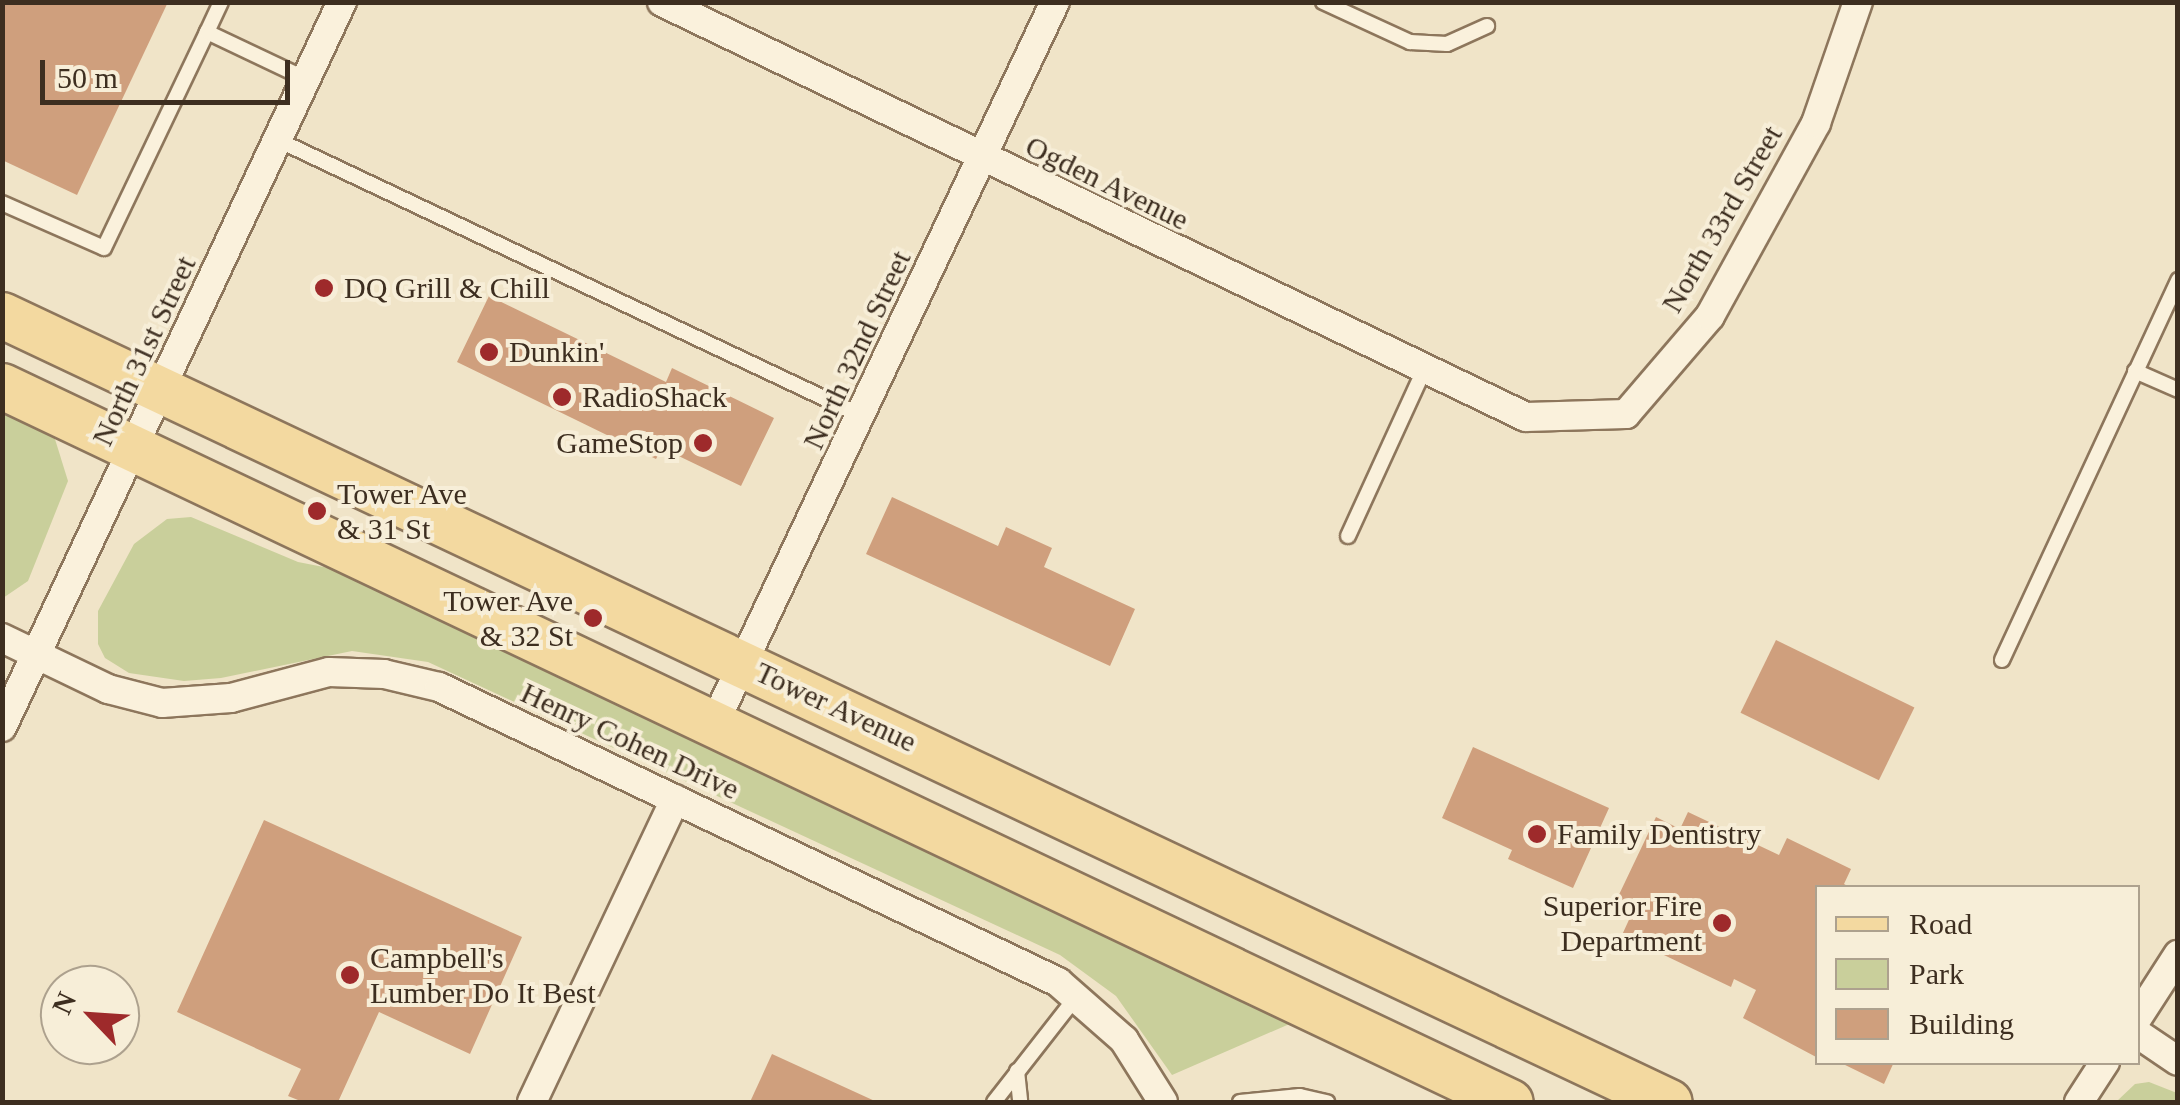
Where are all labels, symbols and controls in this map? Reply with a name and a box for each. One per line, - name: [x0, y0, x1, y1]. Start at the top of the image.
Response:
- scale bar: [45, 40, 295, 102]
- text: 50 m: [57, 61, 118, 94]
- street label: North 33rd Street: [1654, 119, 1790, 319]
- street label: Ogden Avenue: [1019, 128, 1195, 238]
- street label: North 32nd Street: [795, 245, 919, 455]
- street label: North 31st Street: [84, 251, 204, 451]
- place label: DQ Grill & Chill: [344, 270, 550, 306]
- marker: DQ Grill & Chill: [313, 277, 335, 299]
- place label: Dunkin': [509, 334, 604, 370]
- marker: Dunkin': [478, 341, 500, 363]
- place label: RadioShack: [582, 379, 727, 415]
- marker: RadioShack: [551, 386, 573, 408]
- place label: GameStop: [556, 425, 683, 461]
- marker: GameStop: [692, 432, 714, 454]
- place label: Tower Ave & 31 St: [337, 476, 468, 546]
- marker: Tower Ave & 31 St: [306, 500, 328, 522]
- place label: Tower Ave & 32 St: [442, 583, 573, 654]
- marker: Tower Ave & 32 St: [582, 607, 604, 629]
- street label: Tower Avenue: [749, 654, 923, 760]
- street label: Henry Cohen Drive: [515, 675, 745, 807]
- place label: Family Dentistry: [1557, 816, 1761, 852]
- marker: Family Dentistry: [1526, 823, 1548, 845]
- legend: [1815, 885, 2140, 1065]
- place label: Superior Fire Department: [1543, 888, 1702, 958]
- text: Road: [1909, 907, 1972, 940]
- marker: Superior Fire Department: [1711, 912, 1733, 934]
- place label: Campbell's Lumber Do It Best: [370, 940, 596, 1010]
- text: Park: [1909, 957, 1964, 990]
- marker: Campbell's Lumber Do It Best: [339, 964, 361, 986]
- north arrow: [40, 965, 140, 1065]
- text: N: [46, 987, 82, 1019]
- text: Building: [1909, 1007, 2014, 1040]

